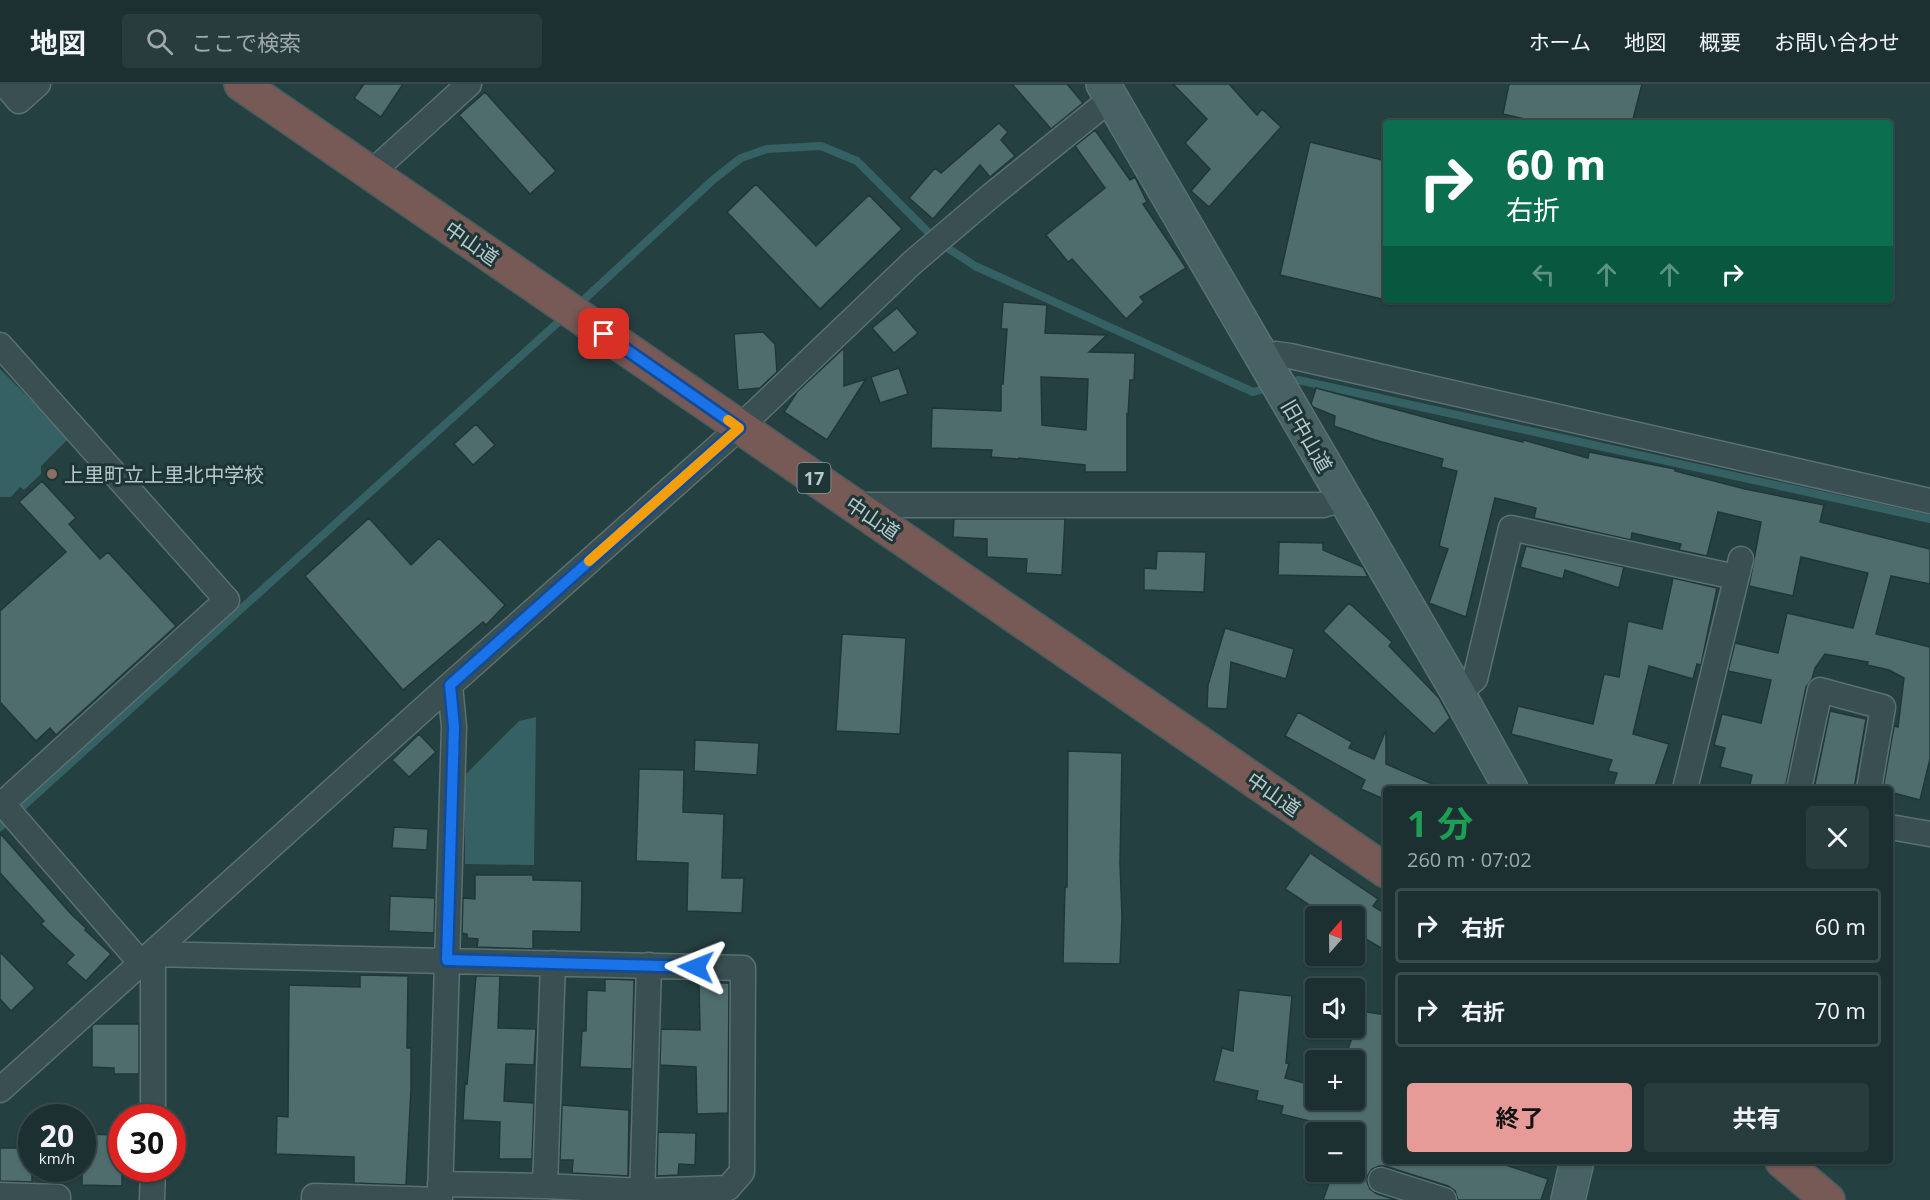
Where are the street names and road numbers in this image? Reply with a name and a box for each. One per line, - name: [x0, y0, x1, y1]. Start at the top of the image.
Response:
- street label: 中山道: [440, 215, 504, 271]
- street label: 旧中山道: [1275, 395, 1339, 477]
- road number: 17: [798, 463, 830, 493]
- street label: 中山道: [841, 490, 905, 546]
- street label: 中山道: [1242, 766, 1306, 822]

